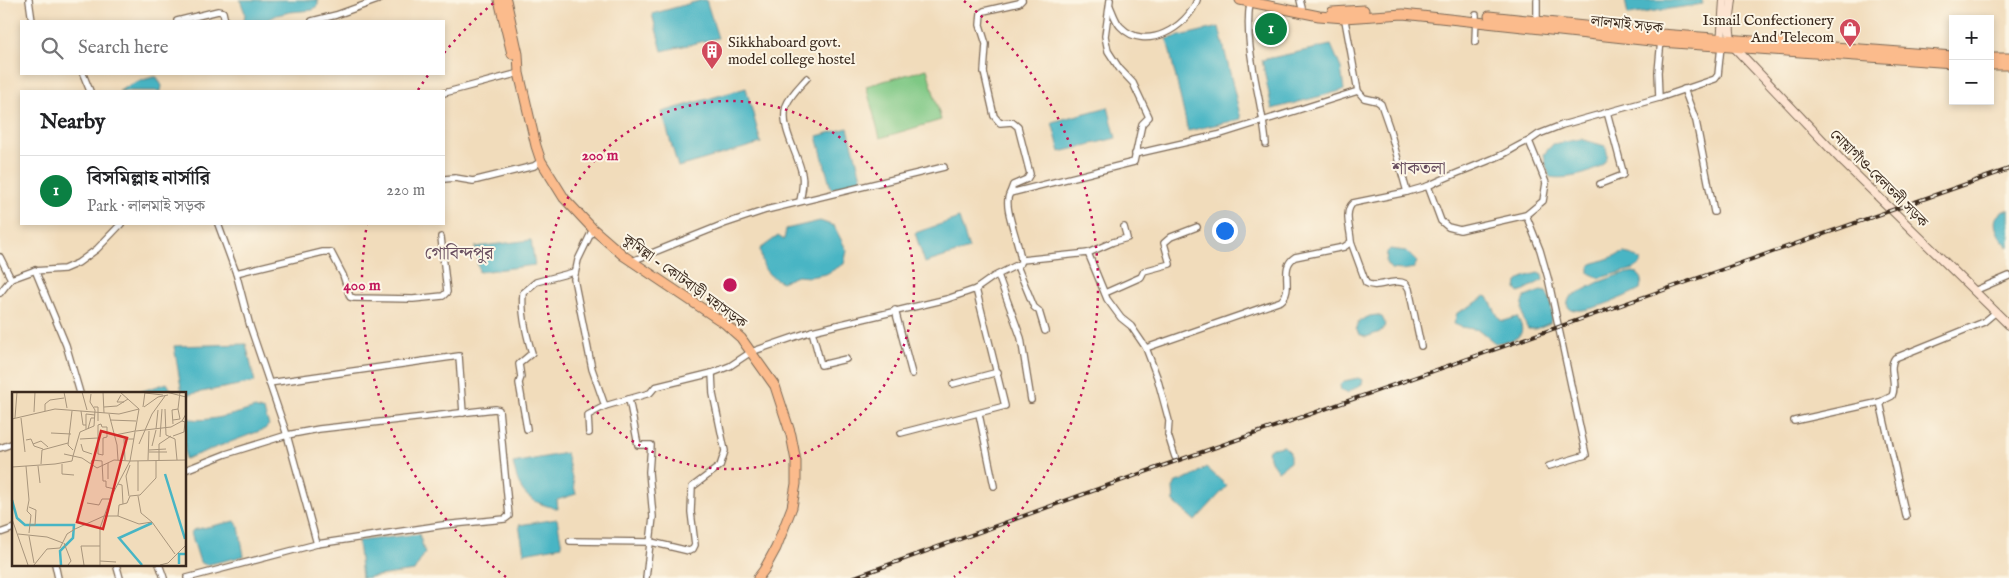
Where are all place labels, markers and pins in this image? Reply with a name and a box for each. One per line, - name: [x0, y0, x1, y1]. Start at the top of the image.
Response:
- pin: 1: [1255, 10, 1287, 48]
- place label: Ismail Confectionery And Telecom: [1702, 11, 1835, 47]
- shop icon: Ismail Confectionery And Telecom: [1838, 17, 1862, 48]
- place label: Sikkhaboard govt. model college hostel: [728, 33, 856, 69]
- building icon: Sikkhaboard govt. model college hostel: [700, 39, 724, 70]
- centre of rings: [721, 276, 739, 294]

